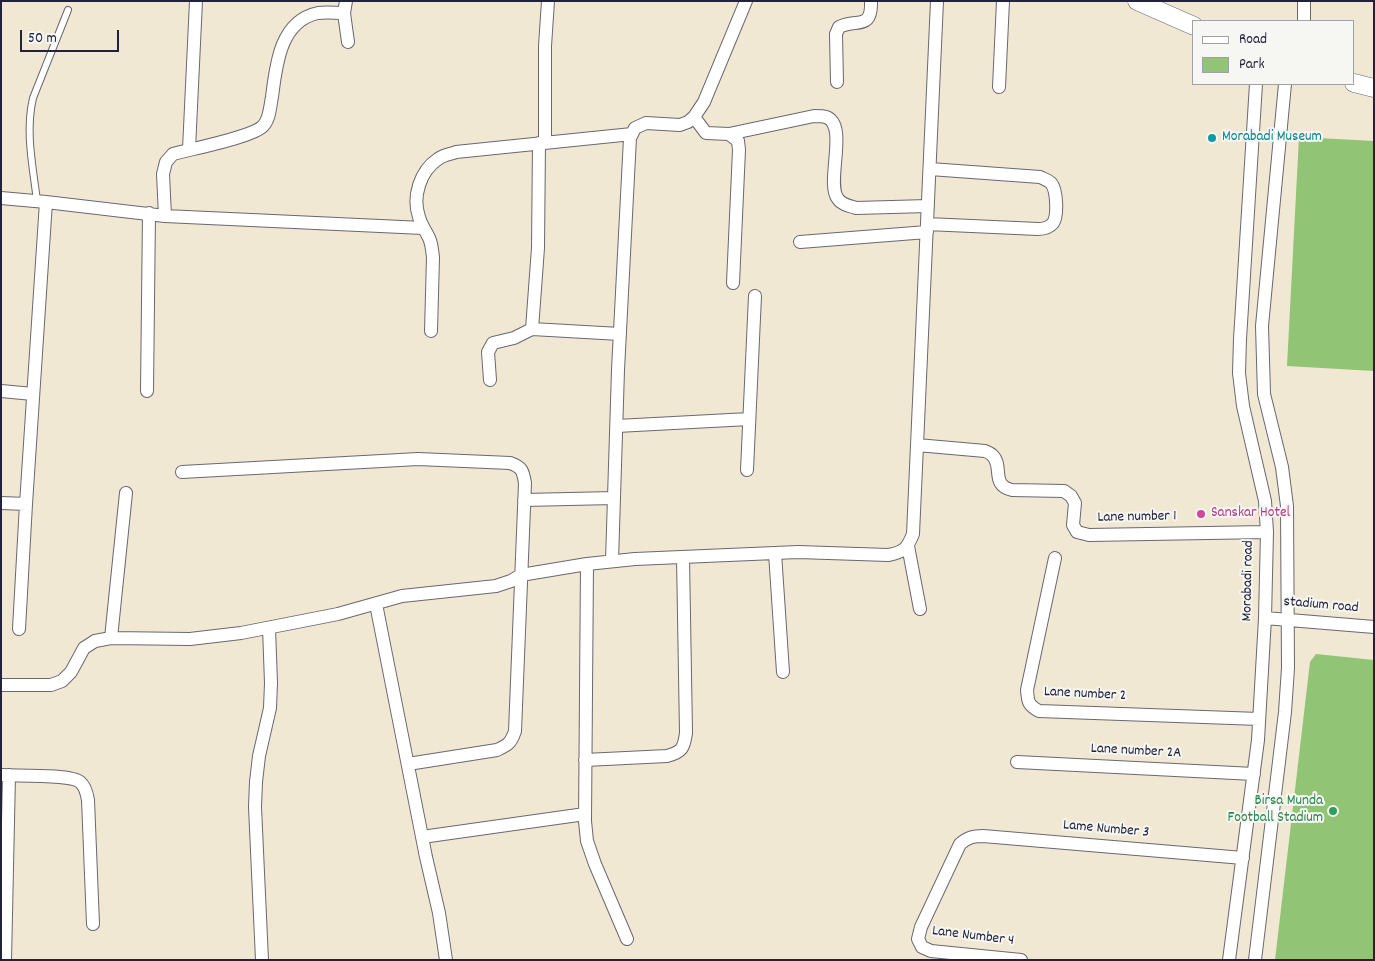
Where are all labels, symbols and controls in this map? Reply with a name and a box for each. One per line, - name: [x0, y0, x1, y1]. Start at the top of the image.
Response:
- scale bar: [22, 20, 121, 52]
- legend: [1192, 20, 1355, 85]
- text: 50 m: [28, 28, 57, 50]
- text: Road: [1239, 29, 1267, 51]
- text: Park: [1239, 54, 1265, 76]
- place label: Morabadi Museum: [1222, 129, 1322, 147]
- marker: Morabadi Museum: [1206, 132, 1218, 144]
- place label: Sanskar Hotel: [1211, 505, 1290, 523]
- street label: Lane number 1: [1097, 508, 1177, 528]
- marker: Sanskar Hotel: [1195, 508, 1207, 520]
- street label: Morabadi road: [1239, 540, 1259, 622]
- street label: stadium road: [1283, 594, 1359, 618]
- street label: Lane number 2: [1043, 684, 1127, 706]
- street label: Lane number 2A: [1090, 741, 1182, 763]
- place label: Birsa Munda Football Stadium: [1228, 793, 1323, 828]
- marker: Birsa Munda Football Stadium: [1327, 805, 1339, 817]
- street label: Lame Number 3: [1062, 817, 1150, 843]
- street label: Lane Number 4: [931, 923, 1015, 951]

